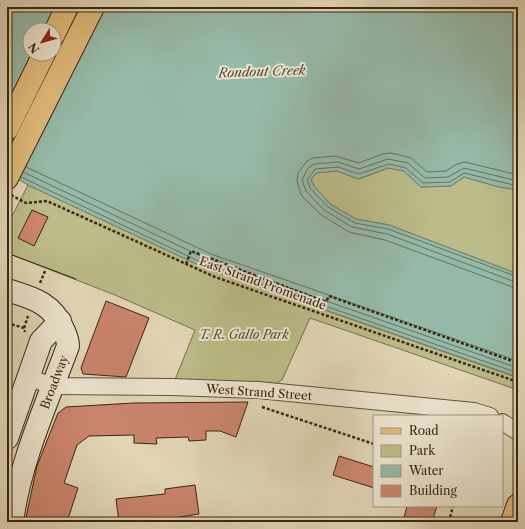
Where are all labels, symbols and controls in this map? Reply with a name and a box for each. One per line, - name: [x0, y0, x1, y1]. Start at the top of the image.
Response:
- north arrow: [22, 22, 62, 62]
- text: N: [25, 40, 42, 56]
- water label: Rondout Creek: [217, 61, 306, 81]
- street label: East Strand Promenade: [198, 253, 329, 313]
- park label: T. R. Gallo Park: [199, 327, 289, 342]
- street label: Broadway: [37, 353, 71, 411]
- street label: West Strand Street: [204, 381, 313, 403]
- legend: [373, 415, 503, 507]
- text: Road: [409, 423, 439, 438]
- text: Park: [409, 443, 436, 458]
- text: Water: [408, 463, 443, 478]
- text: Building: [409, 483, 457, 498]

